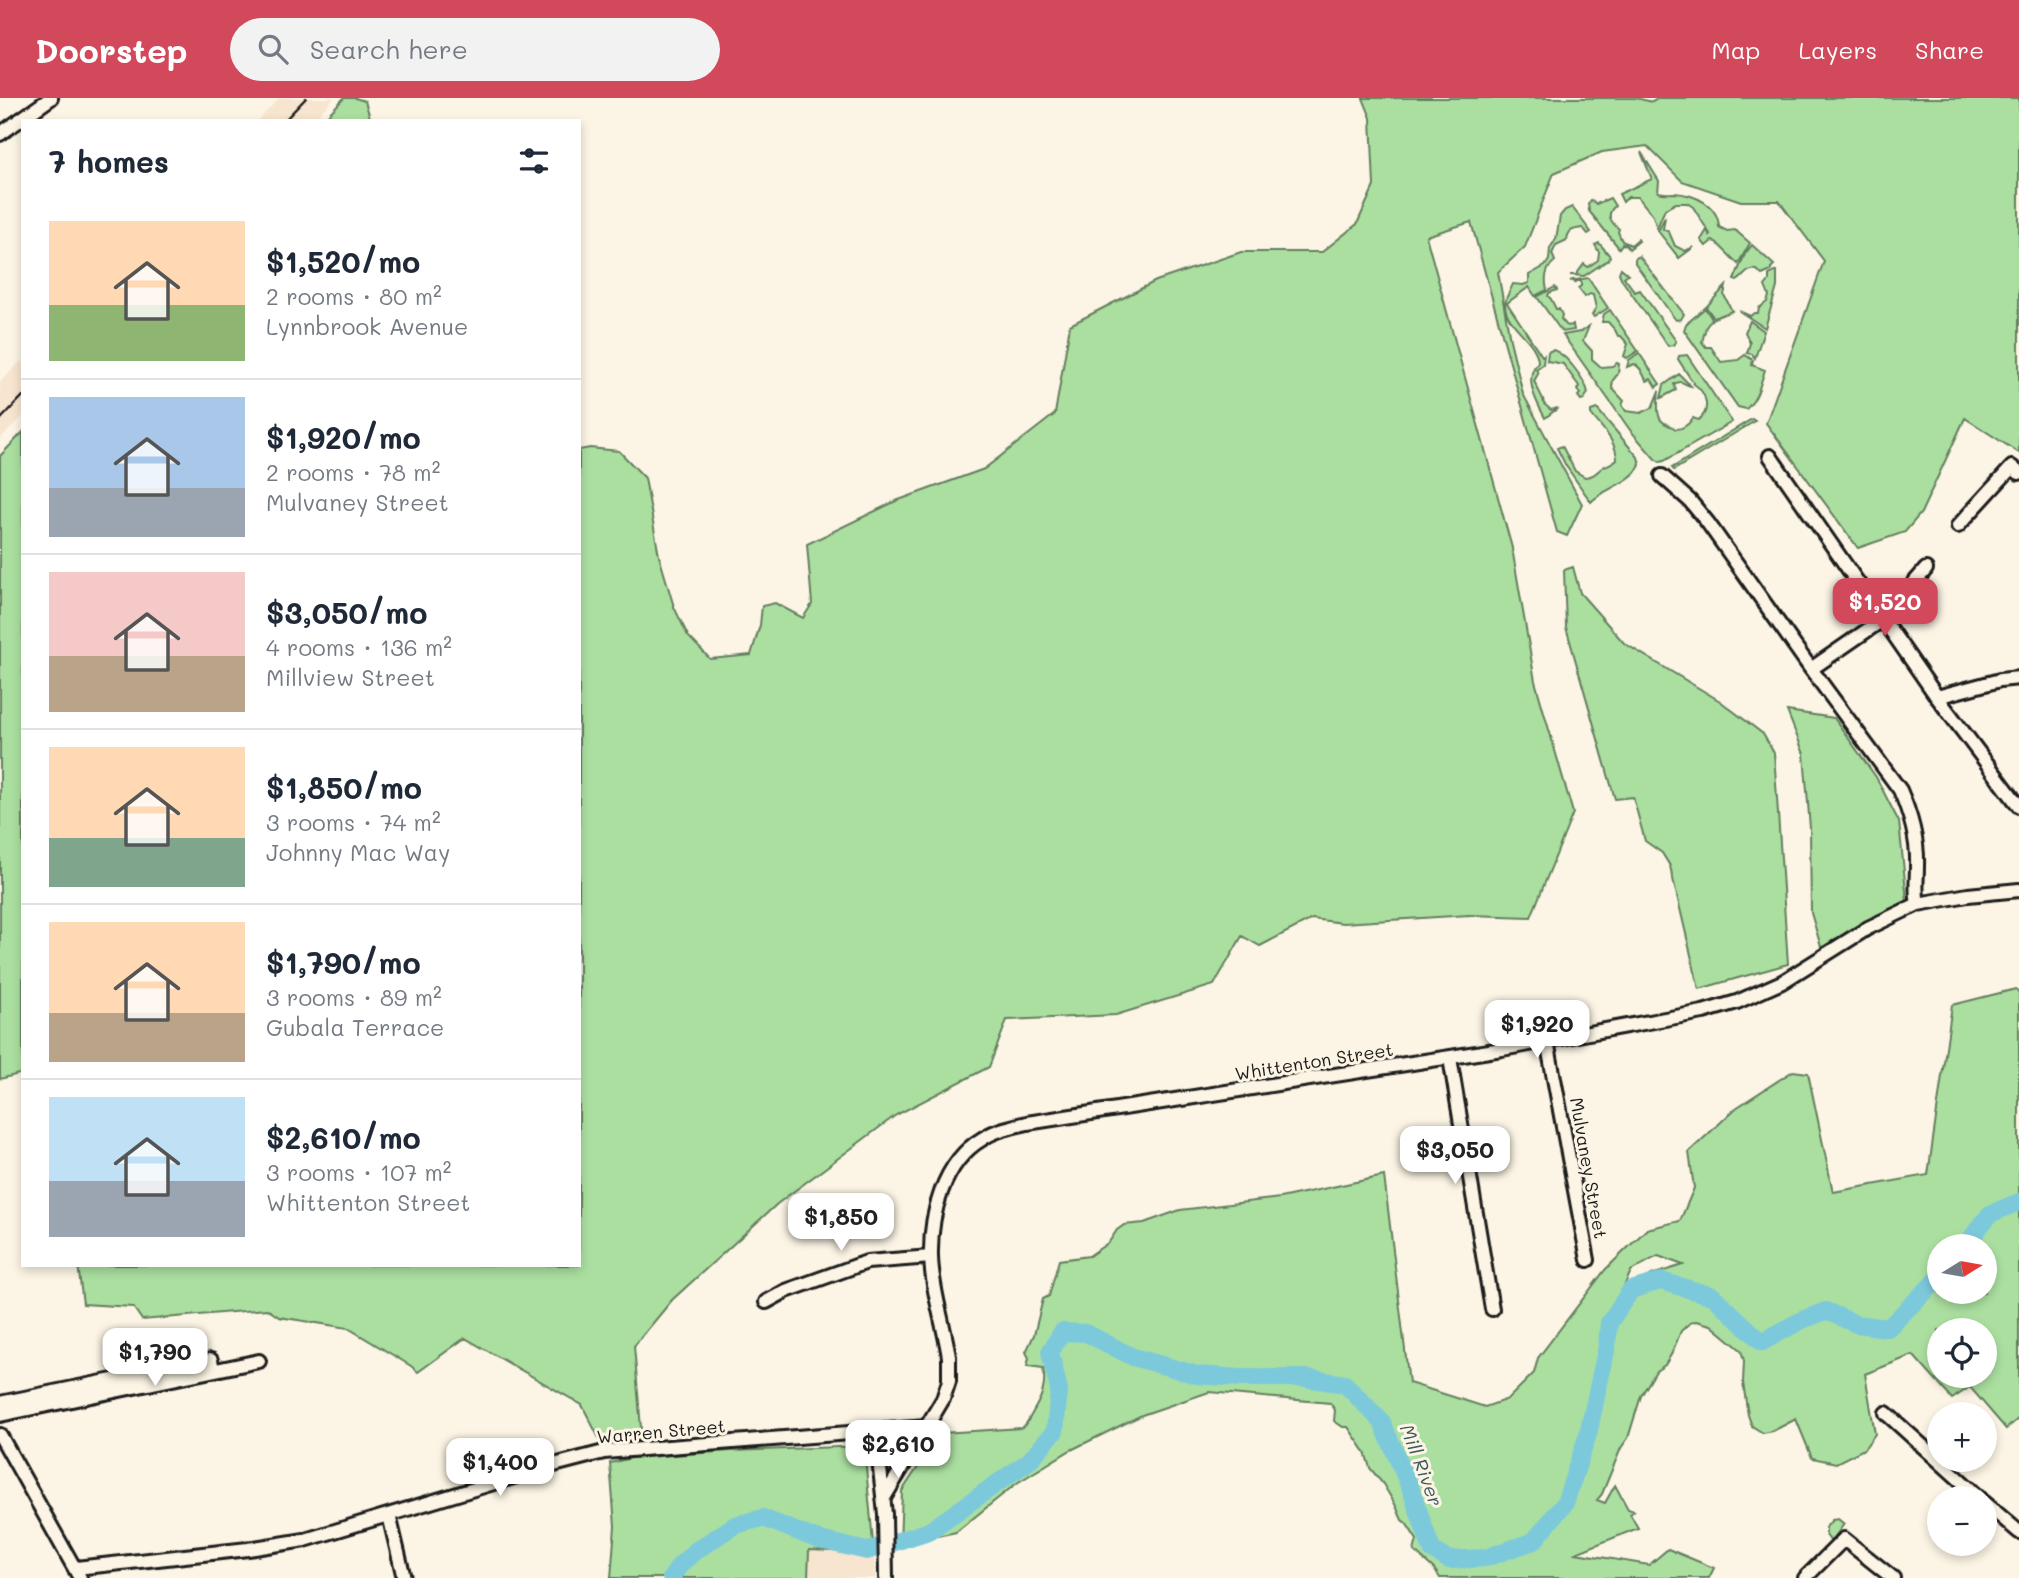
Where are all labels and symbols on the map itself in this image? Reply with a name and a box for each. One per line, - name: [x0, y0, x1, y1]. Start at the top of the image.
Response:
- pin: $1,520: [1828, 578, 1942, 638]
- pin: $1,920: [1480, 1000, 1594, 1060]
- street label: Whittenton Street: [1233, 1037, 1395, 1085]
- street label: Mulvaney Street: [1565, 1095, 1613, 1241]
- pin: $3,050: [1398, 1126, 1512, 1186]
- pin: $1,850: [784, 1194, 898, 1253]
- north arrow: [1927, 1234, 1997, 1304]
- pin: $1,790: [98, 1328, 212, 1388]
- street label: Warren Street: [596, 1413, 726, 1449]
- pin: $2,610: [841, 1420, 955, 1480]
- water label: Mill River: [1395, 1420, 1449, 1510]
- pin: $1,400: [443, 1438, 557, 1498]

